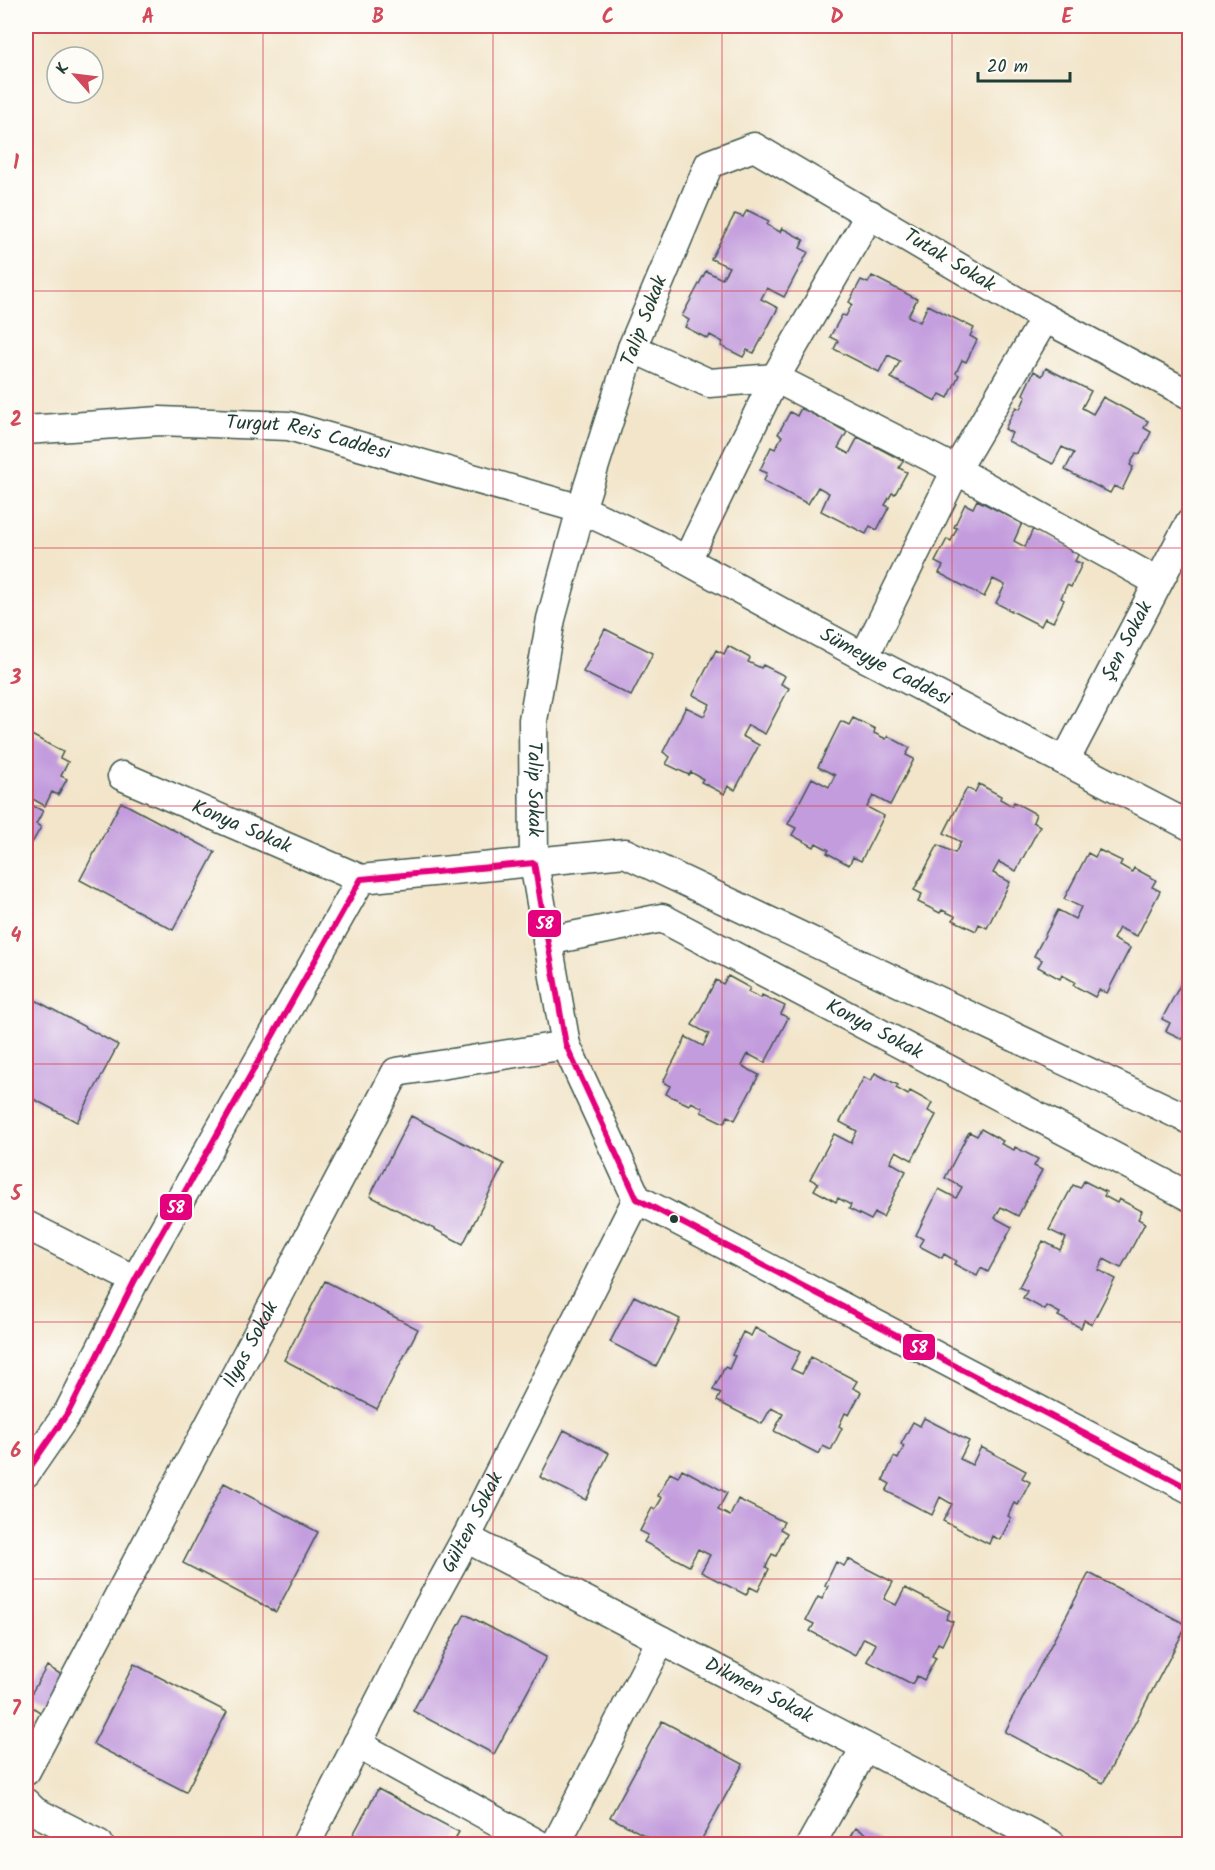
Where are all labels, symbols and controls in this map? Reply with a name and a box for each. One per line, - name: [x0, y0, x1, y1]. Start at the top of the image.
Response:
- text: A: [142, 2, 154, 34]
- text: B: [372, 2, 384, 34]
- text: C: [602, 2, 614, 34]
- text: D: [830, 2, 844, 34]
- text: E: [1061, 2, 1073, 34]
- north arrow: [45, 45, 105, 105]
- scale bar: [978, 45, 1070, 83]
- text: 20 m: [987, 53, 1028, 82]
- text: K: [50, 58, 77, 79]
- text: 1: [13, 148, 19, 180]
- street label: Tutak Sokak: [897, 221, 1002, 301]
- street label: Talip Sokak: [613, 270, 677, 371]
- text: 2: [10, 405, 22, 437]
- street label: Turgut Reis Caddesi: [225, 408, 395, 470]
- street label: Şen Sokak: [1093, 595, 1162, 687]
- street label: Sümeyye Caddesi: [814, 620, 958, 716]
- text: 3: [10, 663, 22, 695]
- street label: Talip Sokak: [517, 742, 550, 838]
- street label: Konya Sokak: [186, 792, 297, 863]
- line badge: 58: [527, 909, 562, 938]
- text: 58: [535, 912, 554, 937]
- text: 4: [11, 921, 22, 953]
- street label: Konya Sokak: [820, 991, 929, 1069]
- text: 5: [10, 1179, 23, 1211]
- line badge: 58: [159, 1193, 193, 1221]
- text: 58: [166, 1196, 185, 1221]
- unlabelled marker: [668, 1213, 680, 1225]
- street label: İlyas Sokak: [215, 1295, 288, 1394]
- line badge: 58: [902, 1333, 936, 1361]
- text: 58: [909, 1336, 928, 1361]
- text: 6: [11, 1436, 22, 1468]
- street label: Gülten Sokak: [433, 1466, 513, 1579]
- street label: Dikmen Sokak: [698, 1649, 819, 1733]
- text: 7: [11, 1694, 21, 1726]

